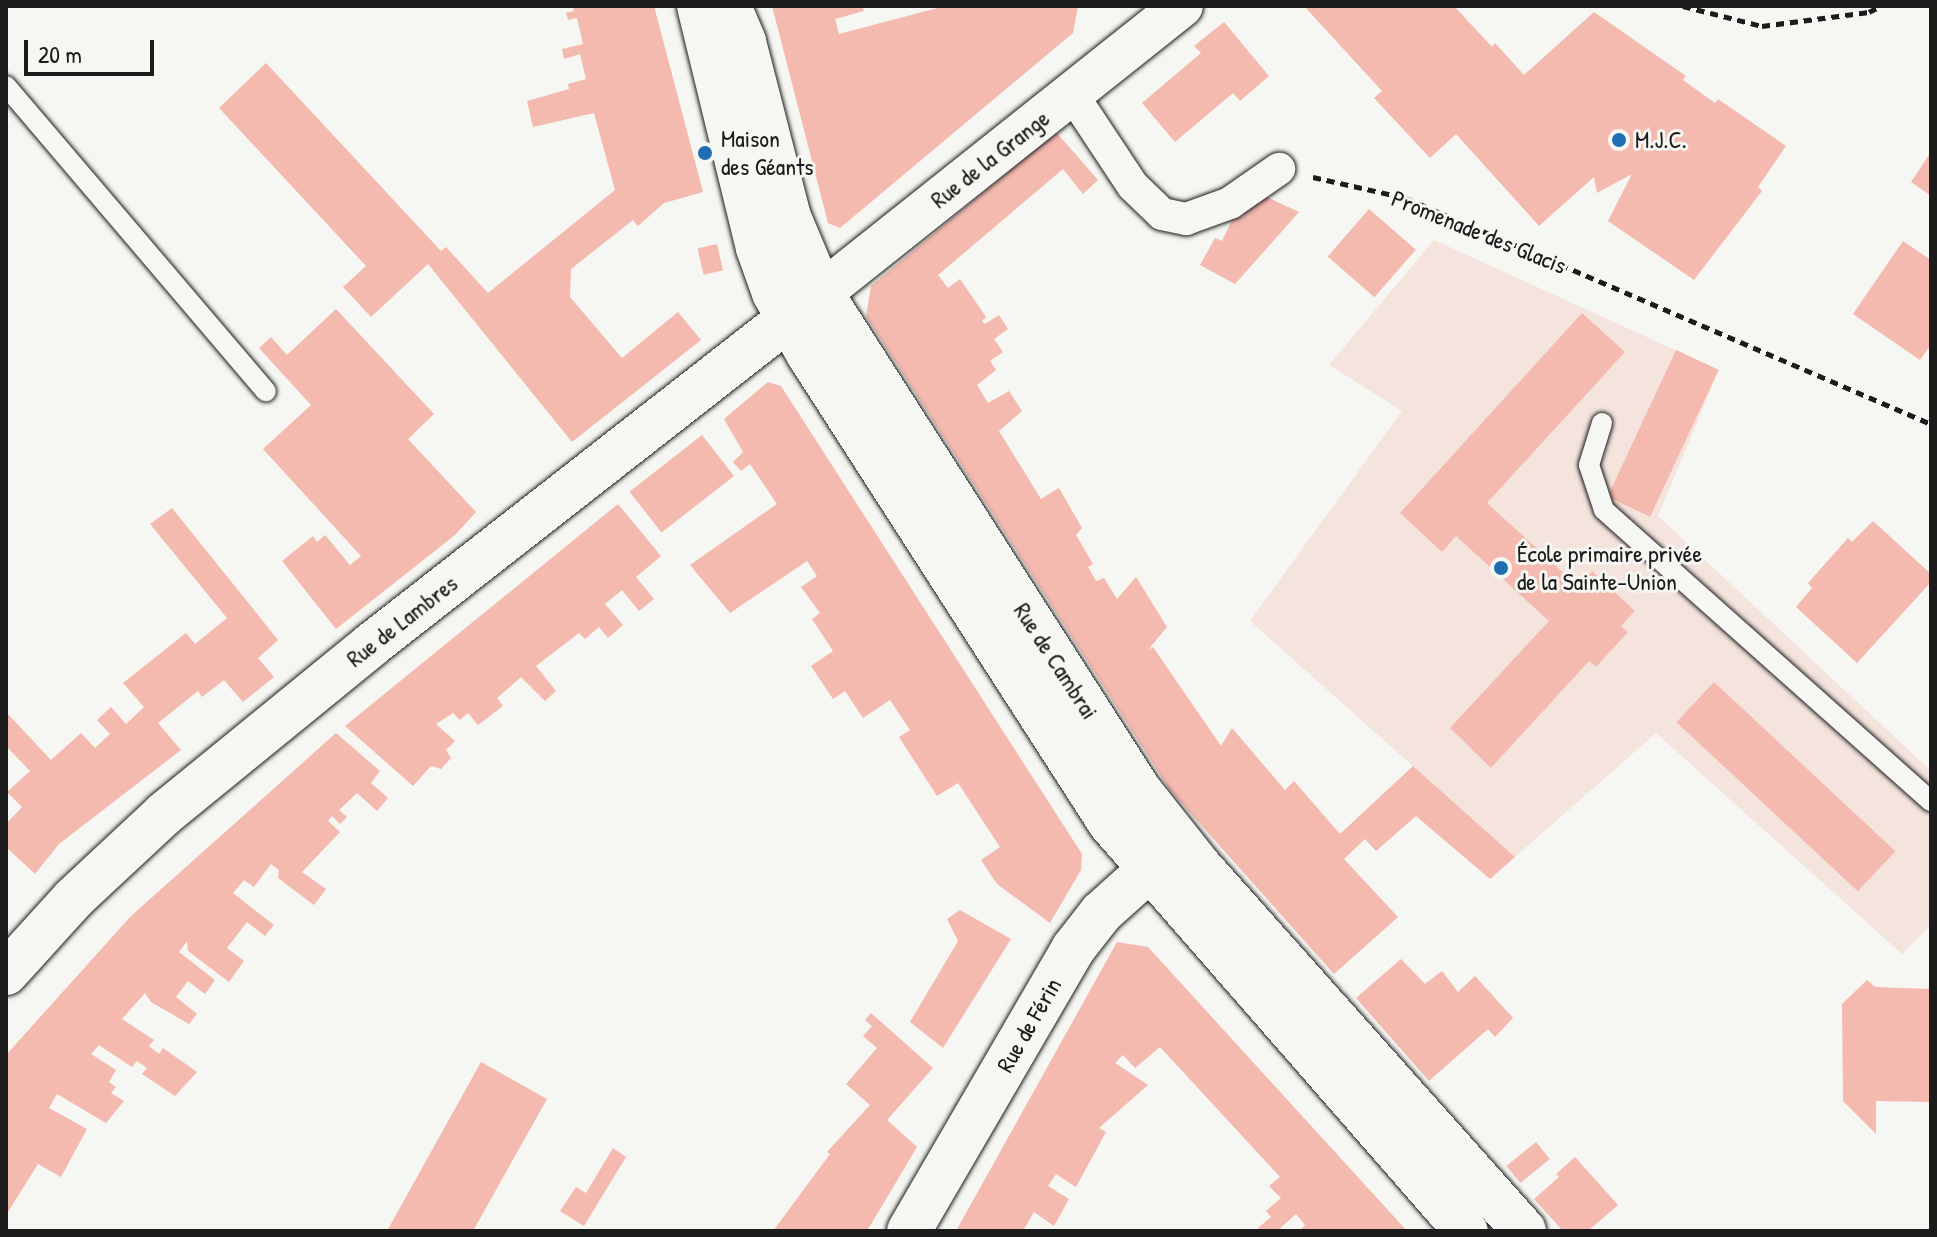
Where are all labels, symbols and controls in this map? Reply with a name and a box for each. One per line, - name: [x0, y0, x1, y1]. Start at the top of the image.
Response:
- scale bar: [28, 24, 158, 74]
- text: 20 m: [38, 38, 82, 70]
- street label: Rue de la Grange: [925, 104, 1055, 214]
- place label: Maison des Géants: [721, 125, 813, 181]
- place label: M.J.C.: [1635, 126, 1687, 154]
- marker: M.J.C.: [1610, 131, 1628, 149]
- marker: Maison des Géants: [696, 144, 714, 162]
- street label: Promenade des Glacis: [1387, 184, 1571, 280]
- place label: École primaire privée de la Sainte-Union: [1517, 540, 1702, 596]
- marker: École primaire privée de la Sainte-Union: [1492, 559, 1510, 577]
- street label: Rue de Lambres: [341, 569, 463, 673]
- street label: Rue de Cambrai: [1008, 597, 1104, 725]
- street label: Rue de Férin: [991, 973, 1067, 1077]

